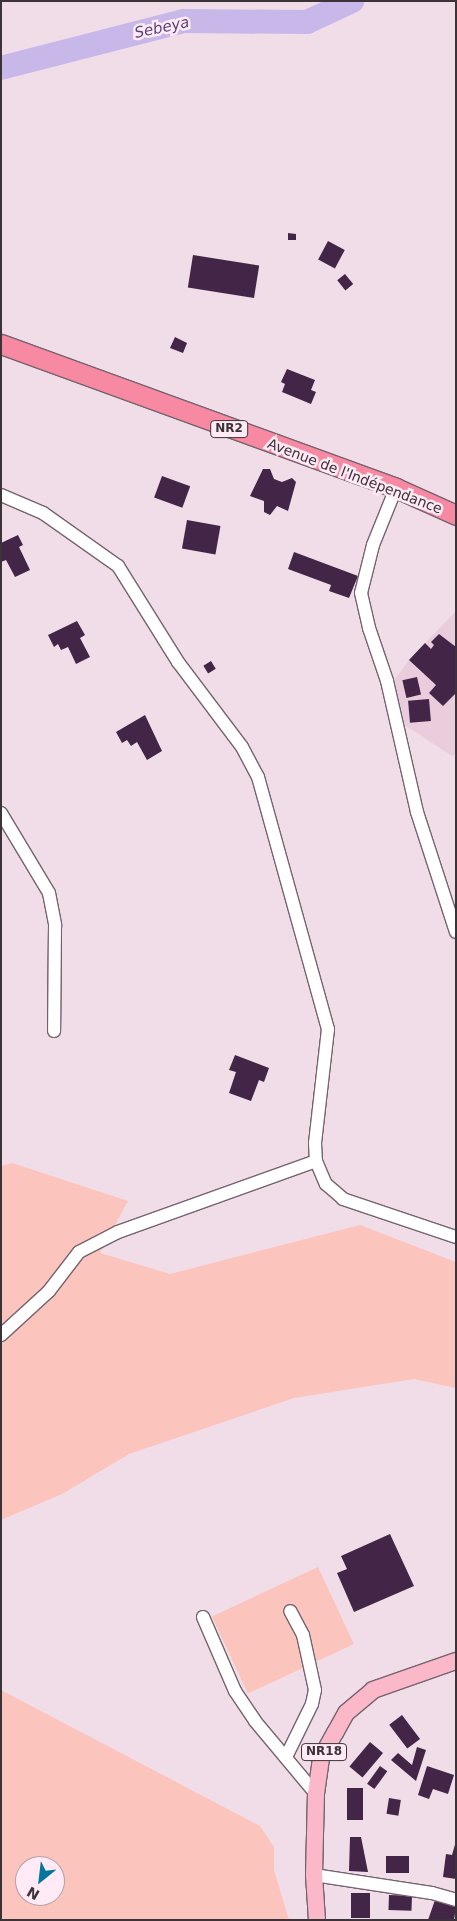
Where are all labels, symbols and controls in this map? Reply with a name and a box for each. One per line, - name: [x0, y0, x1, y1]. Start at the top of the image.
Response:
- water label: Sebeya: [133, 13, 191, 43]
- road number: NR2: [209, 419, 249, 438]
- street label: Avenue de l'Indépendance: [265, 435, 445, 517]
- road number: NR18: [300, 1742, 348, 1761]
- north arrow: [15, 1856, 65, 1906]
- text: N: [24, 1883, 42, 1903]

